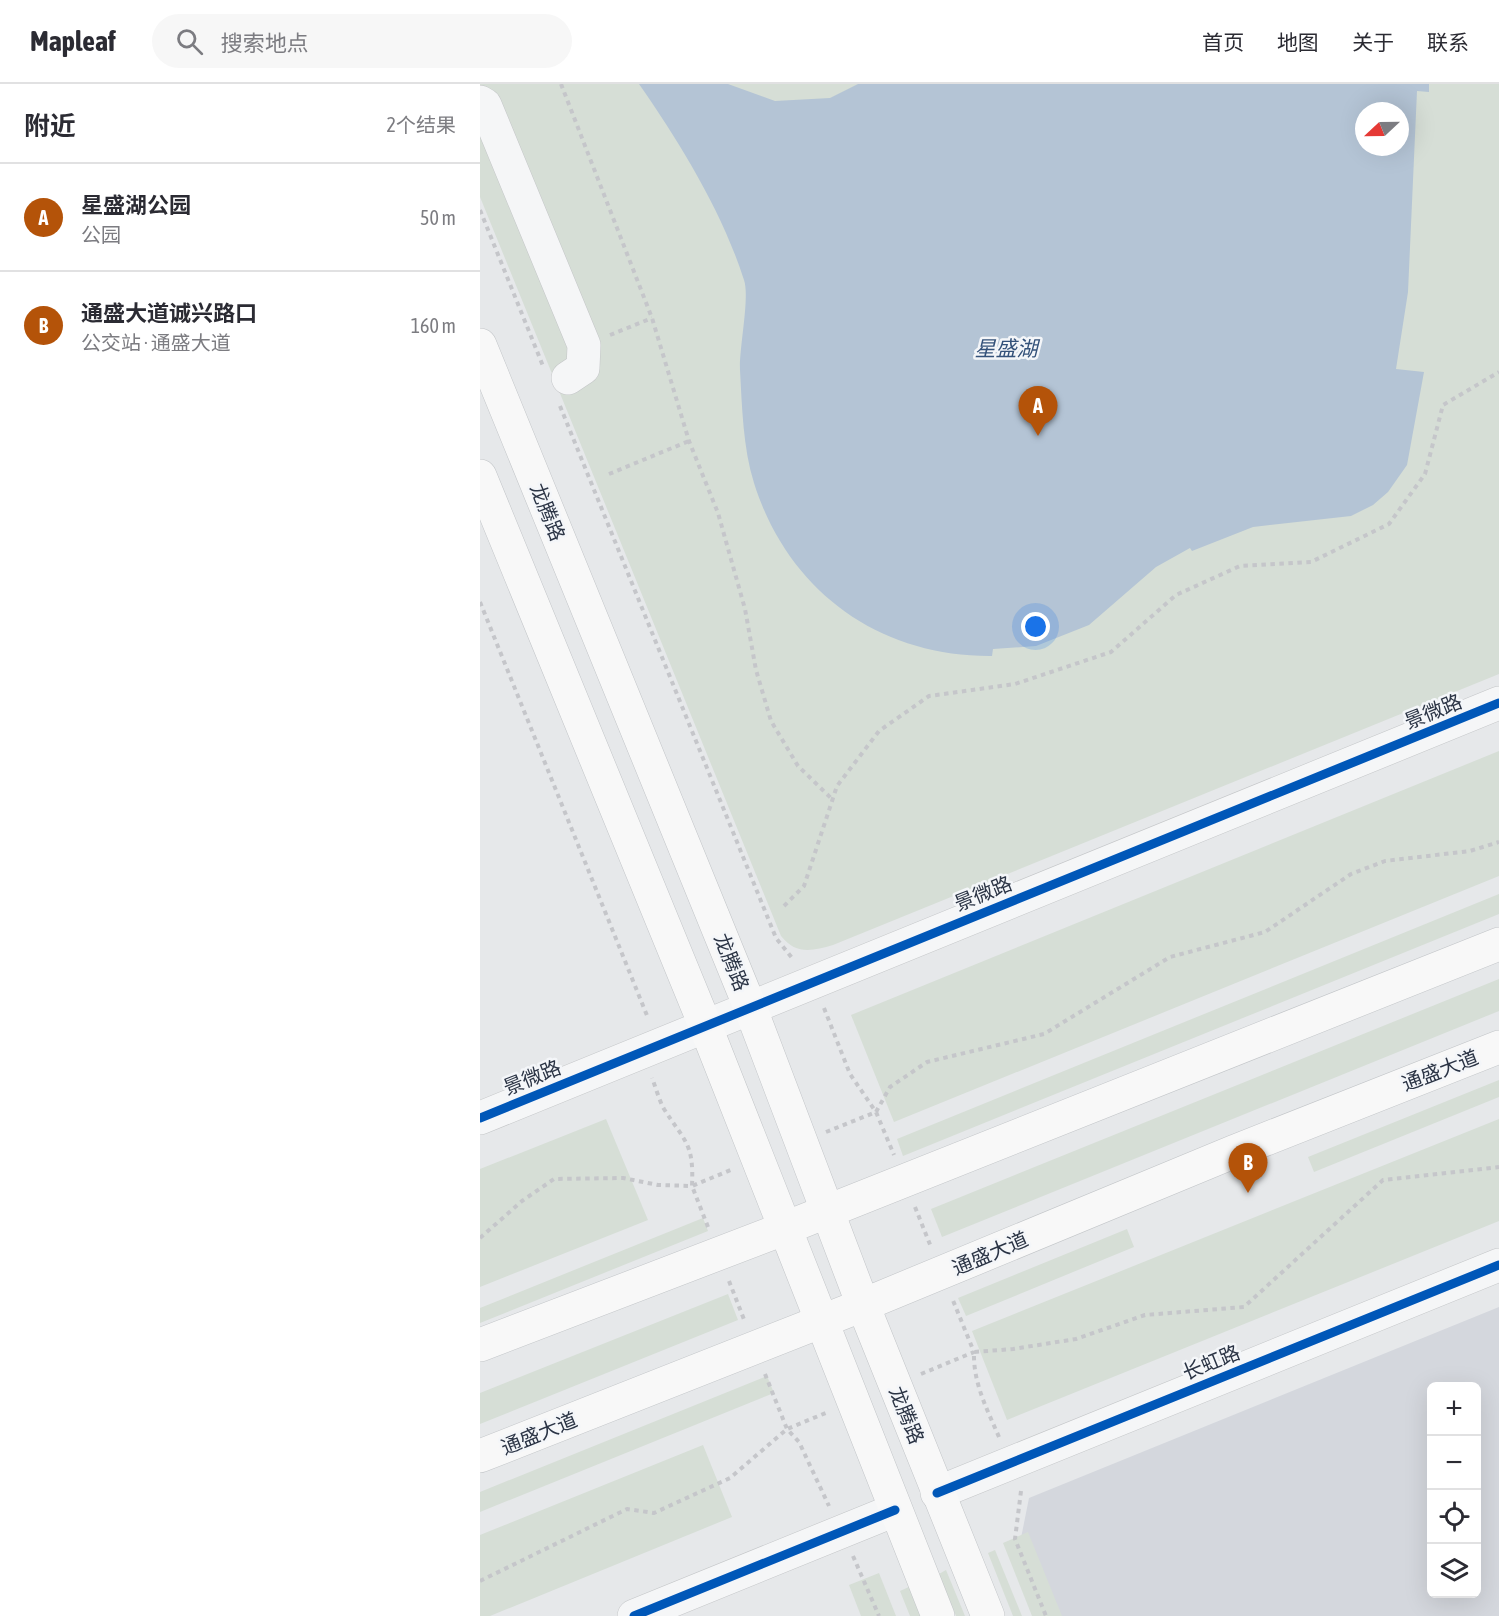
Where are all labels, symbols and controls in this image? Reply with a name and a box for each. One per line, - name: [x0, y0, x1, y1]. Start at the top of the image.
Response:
- search box: [152, 14, 572, 68]
- text: Mapleaf: [30, 25, 116, 57]
- icon: search: [173, 25, 206, 58]
- text: 搜索地点: [221, 30, 309, 56]
- text: 首页: [1202, 30, 1244, 54]
- text: 地图: [1277, 30, 1319, 54]
- text: 关于: [1352, 30, 1394, 54]
- text: 联系: [1427, 30, 1469, 54]
- north arrow: [1355, 102, 1409, 156]
- text: 附近: [24, 111, 76, 141]
- text: 2个结果: [387, 113, 456, 136]
- text: 星盛湖公园: [81, 192, 191, 218]
- text: A: [39, 206, 48, 229]
- text: 50 m: [420, 206, 456, 229]
- text: 公园: [81, 223, 121, 246]
- text: 通盛大道诚兴路口: [81, 300, 257, 326]
- text: B: [39, 314, 48, 337]
- text: 160 m: [411, 314, 456, 337]
- text: 公交站 · 通盛大道: [81, 331, 231, 354]
- water label: 星盛湖: [975, 336, 1040, 360]
- pin: A: [1018, 386, 1058, 436]
- street label: 龙腾路: [526, 480, 570, 544]
- your location: [1021, 612, 1050, 641]
- street label: 景微路: [1401, 689, 1465, 733]
- street label: 景微路: [951, 871, 1015, 915]
- street label: 龙腾路: [710, 930, 754, 994]
- street label: 通盛大道: [1399, 1045, 1481, 1095]
- street label: 景微路: [500, 1055, 564, 1099]
- pin: B: [1228, 1144, 1268, 1193]
- street label: 通盛大道: [949, 1227, 1031, 1279]
- street label: 长虹路: [1179, 1340, 1243, 1384]
- map controls: [1427, 1382, 1481, 1598]
- button: +: [1427, 1382, 1481, 1436]
- street label: 龙腾路: [885, 1383, 929, 1447]
- street label: 通盛大道: [498, 1407, 580, 1459]
- button: −: [1427, 1436, 1481, 1490]
- button: locate: [1427, 1490, 1481, 1544]
- button: layers: [1427, 1544, 1481, 1598]

